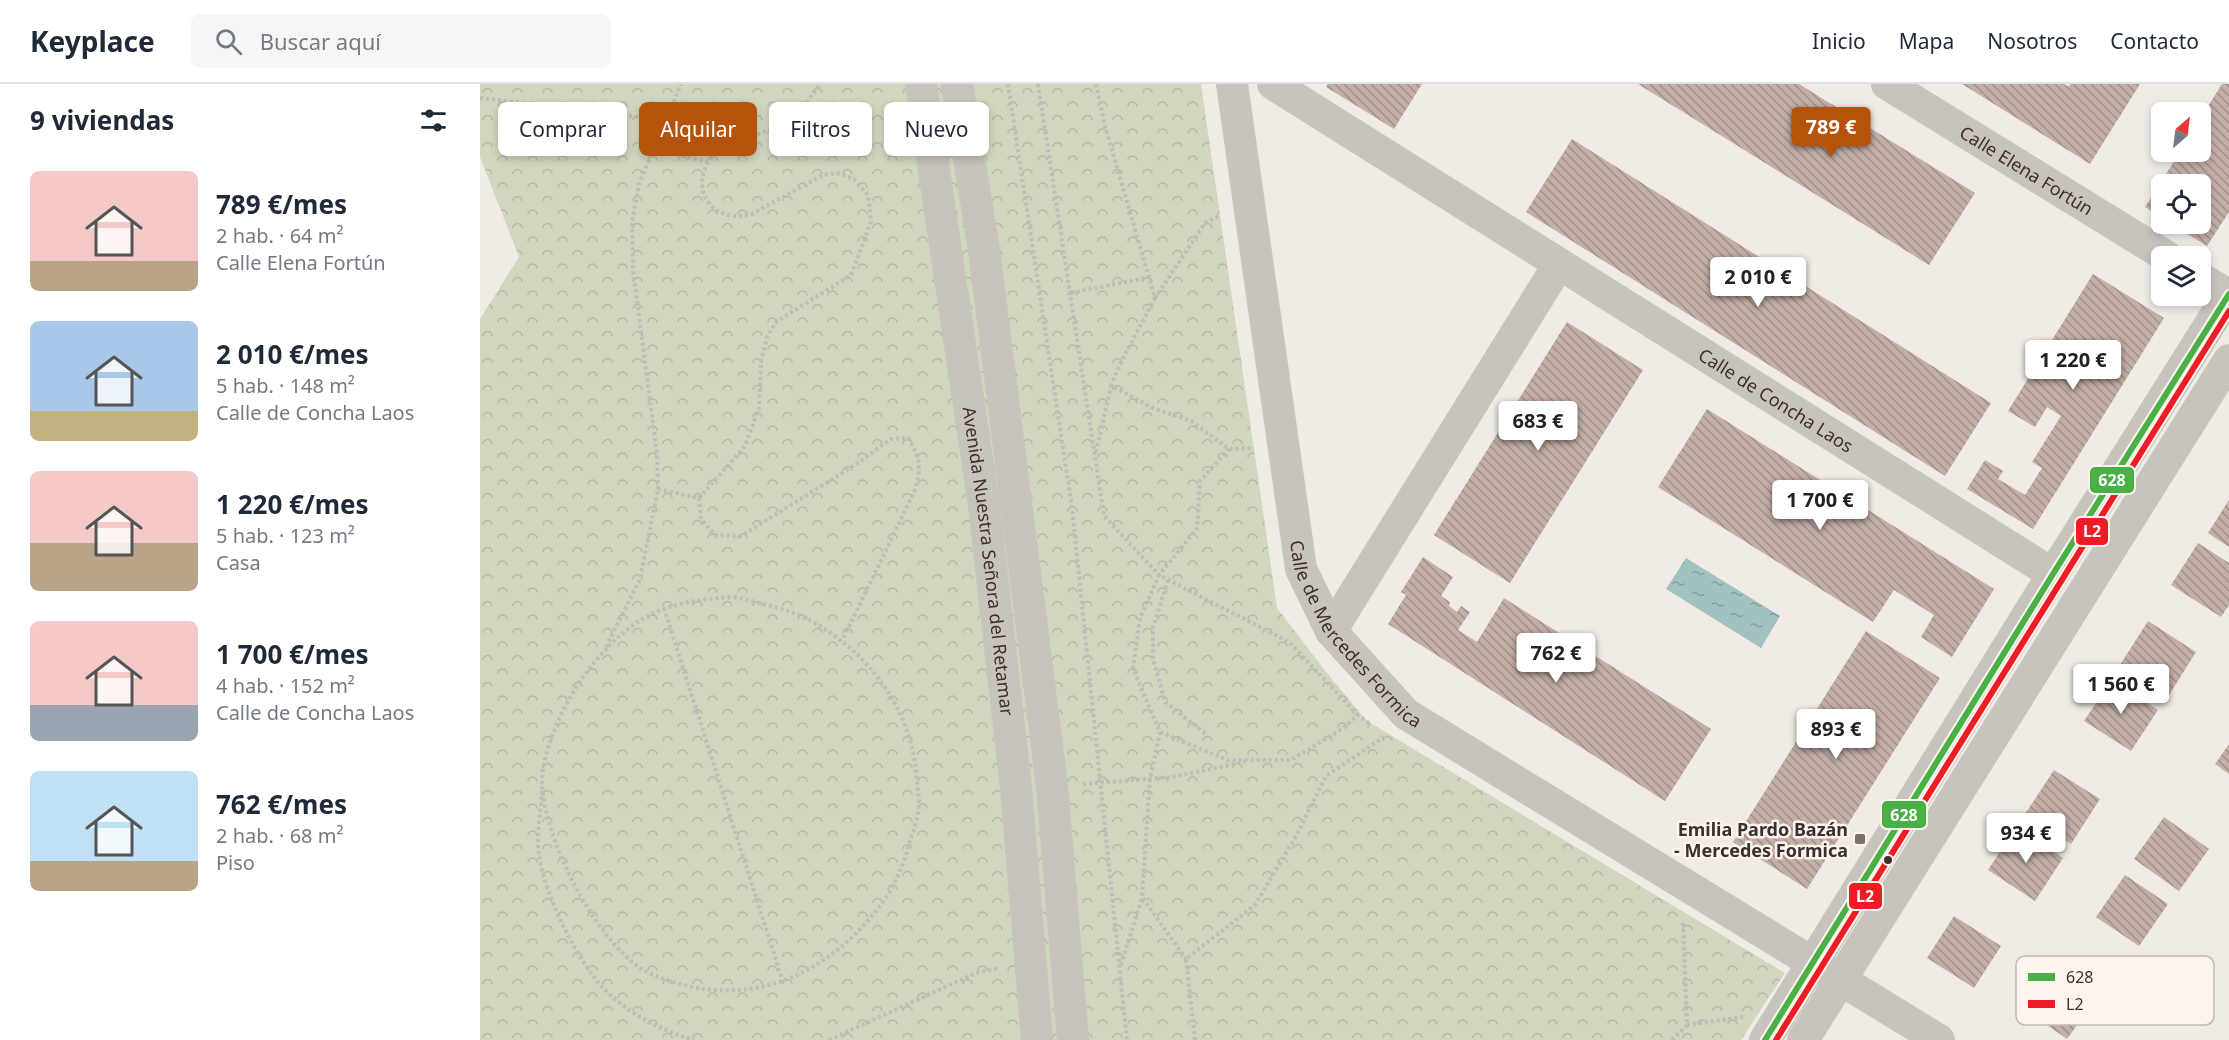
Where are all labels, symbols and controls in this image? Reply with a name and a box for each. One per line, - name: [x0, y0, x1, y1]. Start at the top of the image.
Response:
- search box: [191, 14, 611, 68]
- text: Keyplace: [30, 22, 155, 60]
- icon: search: [212, 25, 245, 58]
- text: Buscar aquí: [260, 26, 381, 56]
- text: Inicio: [1812, 27, 1866, 55]
- text: Mapa: [1899, 27, 1954, 55]
- text: Nosotros: [1987, 27, 2077, 55]
- text: Contacto: [2110, 27, 2199, 55]
- text: 9 viviendas: [30, 102, 174, 138]
- chip: Comprar: [498, 102, 627, 156]
- chip: Alquilar: [639, 102, 757, 156]
- chip: Filtros: [769, 102, 872, 156]
- chip: Nuevo: [884, 102, 989, 156]
- north arrow: [2151, 102, 2211, 162]
- map controls: [2151, 102, 2211, 306]
- icon: filters: [417, 104, 450, 137]
- pin: 789 €: [1789, 107, 1873, 158]
- text: 789 €: [1806, 113, 1856, 140]
- street label: Calle Elena Fortún: [1955, 120, 2098, 220]
- button: locate: [2151, 174, 2211, 234]
- text: 789 €/mes: [216, 186, 347, 222]
- icon: home: [78, 195, 150, 267]
- text: 2 hab. · 64 m²: [216, 222, 343, 249]
- button: layers: [2151, 246, 2211, 306]
- text: Calle Elena Fortún: [216, 249, 386, 276]
- pin: 2 010 €: [1703, 257, 1813, 308]
- text: 2 010 €: [1724, 263, 1792, 290]
- text: 2 010 €/mes: [216, 336, 369, 372]
- pin: 1 220 €: [2018, 340, 2128, 391]
- street label: Calle de Concha Laos: [1694, 342, 1858, 458]
- icon: home: [78, 345, 150, 417]
- text: 1 220 €: [2039, 346, 2107, 373]
- text: 5 hab. · 148 m²: [216, 372, 355, 399]
- text: Calle de Concha Laos: [216, 399, 414, 426]
- pin: 683 €: [1496, 401, 1580, 452]
- street label: Avenida Nuestra Señora del Retamar: [957, 405, 1020, 718]
- text: 683 €: [1513, 407, 1563, 434]
- line badge: 628: [2089, 466, 2135, 494]
- text: 628: [2098, 469, 2126, 491]
- pin: 1 700 €: [1765, 480, 1875, 531]
- text: 1 220 €/mes: [216, 486, 369, 522]
- text: 1 700 €: [1786, 486, 1854, 513]
- icon: home: [78, 495, 150, 567]
- line badge: L2: [2075, 517, 2109, 546]
- text: L2: [2083, 520, 2101, 542]
- text: 5 hab. · 123 m²: [216, 522, 355, 549]
- street label: Calle de Mercedes Formica: [1285, 539, 1426, 733]
- text: Casa: [216, 549, 261, 576]
- pin: 762 €: [1514, 633, 1598, 684]
- text: 1 700 €/mes: [216, 636, 369, 672]
- text: 762 €: [1531, 639, 1581, 666]
- icon: home: [78, 645, 150, 717]
- pin: 1 560 €: [2066, 664, 2176, 715]
- text: 1 560 €: [2087, 670, 2155, 697]
- text: 4 hab. · 152 m²: [216, 672, 355, 699]
- text: Calle de Concha Laos: [216, 699, 414, 726]
- pin: 893 €: [1794, 709, 1878, 760]
- text: 893 €: [1811, 715, 1861, 742]
- text: 762 €/mes: [216, 786, 347, 822]
- icon: home: [78, 795, 150, 867]
- line badge: 628: [1881, 800, 1927, 829]
- text: 628: [1890, 804, 1918, 826]
- pin: 934 €: [1984, 813, 2068, 864]
- place label: Emilia Pardo Bazán - Mercedes Formica: [1674, 817, 1848, 862]
- text: 934 €: [2001, 819, 2051, 846]
- text: 2 hab. · 68 m²: [216, 822, 343, 849]
- marker: Emilia Pardo Bazán - Mercedes Formica: [1853, 832, 1867, 846]
- text: Piso: [216, 849, 255, 876]
- unlabelled marker: [1882, 854, 1894, 866]
- line badge: L2: [1848, 882, 1883, 910]
- text: L2: [1856, 885, 1874, 907]
- legend: [2016, 956, 2214, 1025]
- text: 628: [2066, 966, 2093, 988]
- text: L2: [2066, 993, 2084, 1015]

